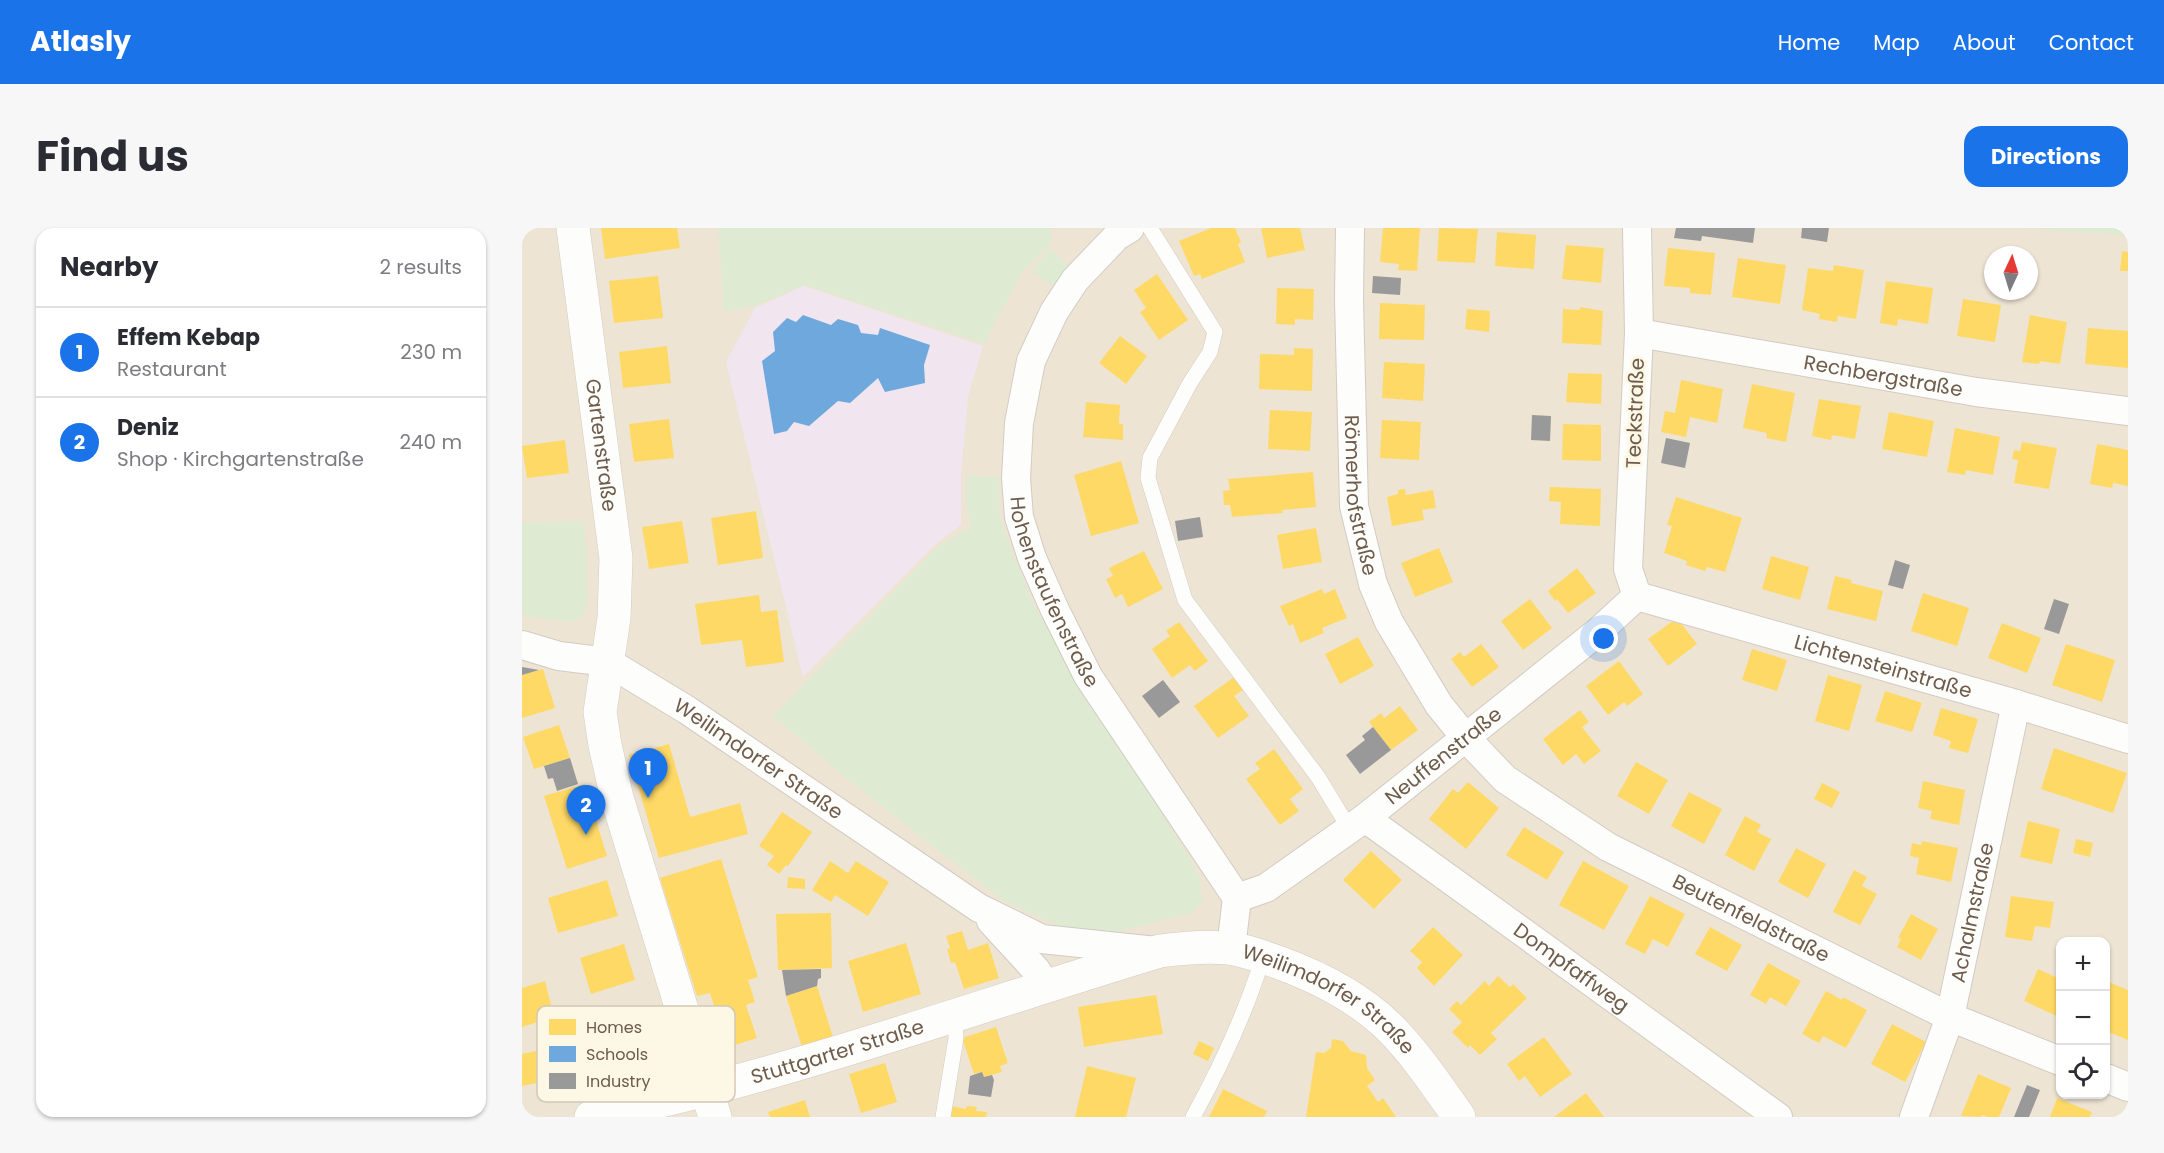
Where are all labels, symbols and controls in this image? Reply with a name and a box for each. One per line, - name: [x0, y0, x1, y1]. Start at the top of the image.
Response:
- text: Atlasly: [30, 22, 131, 61]
- text: Home: [1778, 28, 1840, 57]
- text: Map: [1873, 28, 1920, 57]
- text: About: [1953, 28, 2016, 57]
- text: Contact: [2049, 28, 2134, 57]
- button: Directions: [1964, 126, 2128, 187]
- text: Find us: [36, 127, 189, 186]
- north arrow: [1984, 246, 2038, 300]
- text: Nearby: [60, 249, 158, 285]
- text: 2 results: [379, 253, 462, 281]
- text: Effem Kebap: [117, 322, 260, 353]
- text: 1: [76, 338, 83, 366]
- text: 230 m: [400, 338, 462, 366]
- street label: Rechbergstraße: [1801, 348, 1965, 403]
- text: Restaurant: [117, 355, 227, 383]
- street label: Teckstraße: [1619, 357, 1651, 469]
- street label: Gartenstraße: [579, 377, 624, 513]
- text: Deniz: [117, 412, 179, 443]
- street label: Römerhofstraße: [1338, 414, 1384, 578]
- text: 2: [74, 428, 85, 456]
- text: 240 m: [399, 428, 462, 456]
- text: Shop · Kirchgartenstraße: [117, 445, 364, 473]
- street label: Hohenstaufenstraße: [1003, 495, 1106, 693]
- your location: [1589, 624, 1618, 653]
- street label: Lichtensteinstraße: [1791, 628, 1975, 705]
- street label: Weilimdorfer Straße: [669, 691, 849, 826]
- street label: Neuffenstraße: [1379, 700, 1508, 811]
- pin: 1: [628, 748, 668, 798]
- pin: 2: [566, 786, 606, 835]
- street label: Achalmstraße: [1944, 840, 2000, 985]
- street label: Beutenfeldstraße: [1668, 867, 1834, 969]
- street label: Dompfaffweg: [1508, 916, 1635, 1019]
- street label: Weilimdorfer Straße: [1239, 937, 1422, 1060]
- map controls: [2056, 937, 2110, 1099]
- button: +: [2056, 937, 2110, 991]
- button: −: [2056, 991, 2110, 1045]
- legend: [537, 1006, 735, 1102]
- street label: Stuttgarter Straße: [748, 1012, 927, 1091]
- text: Homes: [586, 1016, 642, 1039]
- text: Schools: [586, 1043, 648, 1066]
- button: locate: [2056, 1045, 2110, 1099]
- text: Industry: [586, 1070, 650, 1093]

